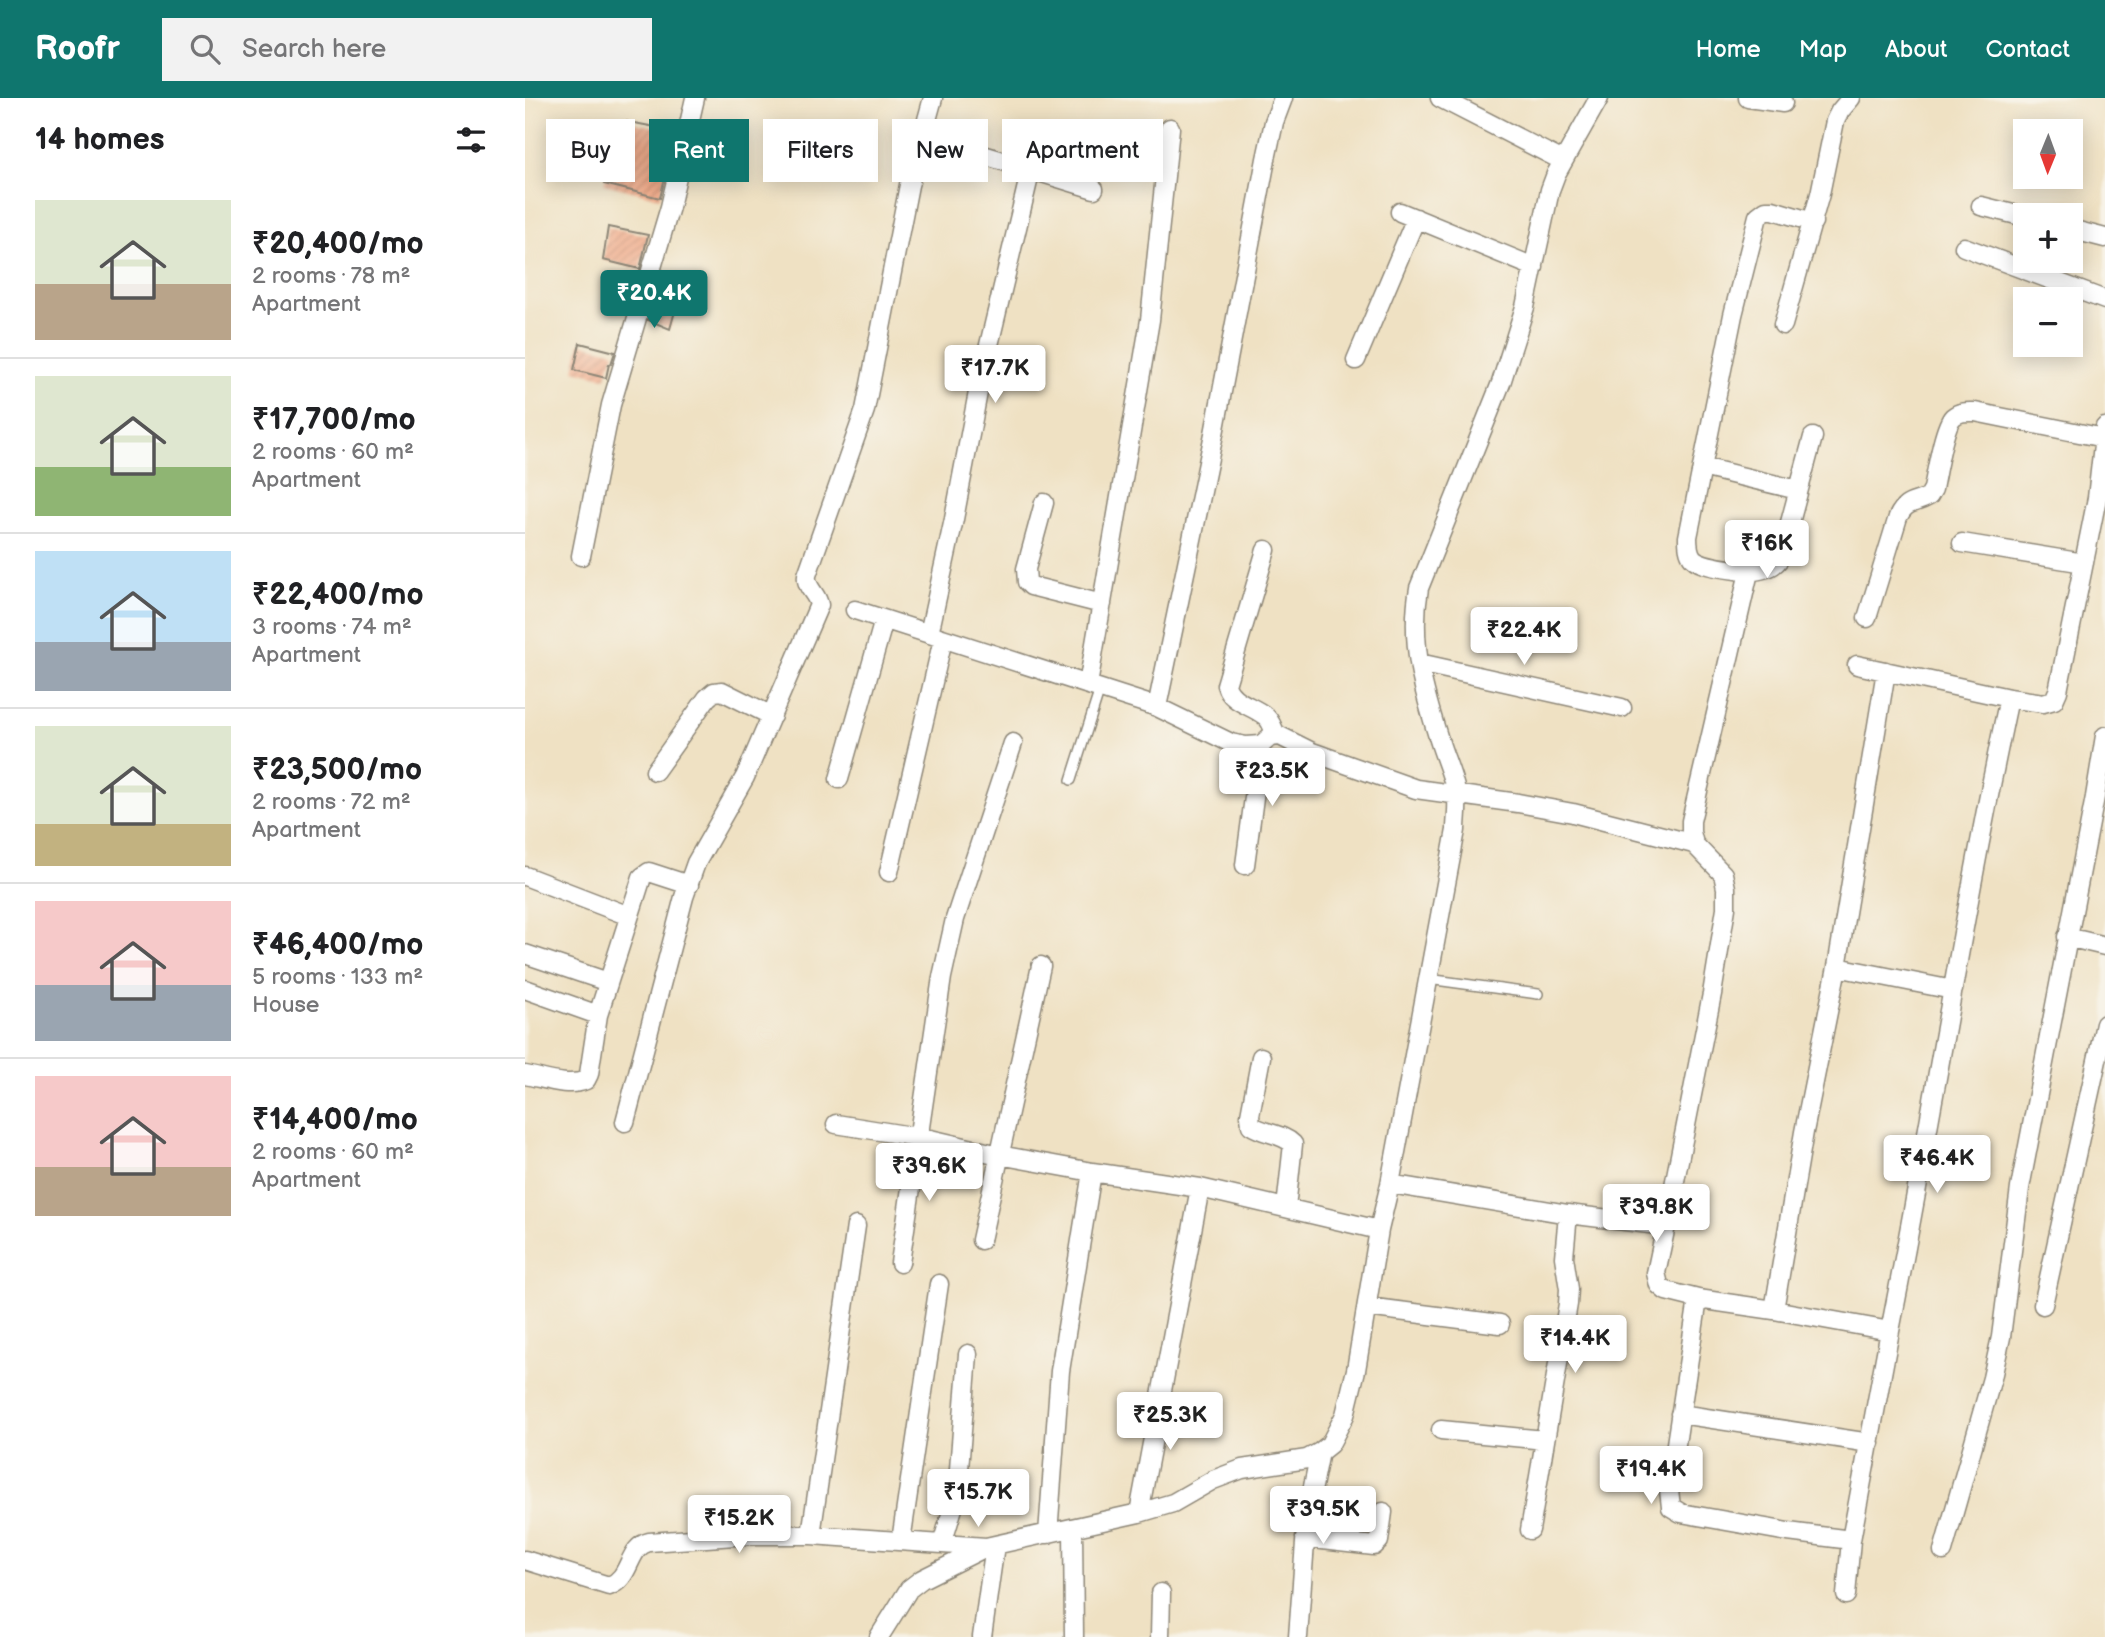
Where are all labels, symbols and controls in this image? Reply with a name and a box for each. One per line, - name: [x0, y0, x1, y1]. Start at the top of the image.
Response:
- search box: [162, 18, 652, 81]
- text: Roofr: [35, 29, 120, 69]
- icon: search: [186, 30, 224, 68]
- text: Search here: [242, 34, 386, 65]
- text: Home: [1696, 35, 1761, 64]
- text: Map: [1799, 35, 1847, 64]
- text: About: [1885, 35, 1947, 64]
- text: Contact: [1985, 35, 2070, 64]
- chip: Buy: [546, 119, 635, 182]
- chip: Rent: [649, 119, 749, 182]
- chip: Filters: [763, 119, 878, 182]
- chip: New: [892, 119, 988, 182]
- chip: Apartment: [1002, 119, 1163, 182]
- north arrow: [2013, 119, 2083, 189]
- map controls: [2013, 119, 2083, 357]
- icon: filters: [452, 121, 490, 159]
- text: 14 homes: [35, 122, 164, 158]
- button: +: [2013, 203, 2083, 273]
- text: ₹20,400/mo: [252, 226, 424, 262]
- icon: home: [91, 228, 175, 312]
- text: 2 rooms · 78 m²: [252, 262, 410, 290]
- pin: ₹20.4K: [597, 271, 711, 330]
- text: ₹20.4K: [616, 279, 692, 307]
- button: −: [2013, 287, 2083, 357]
- text: Apartment: [252, 290, 361, 318]
- pin: ₹17.7K: [938, 345, 1052, 405]
- text: ₹17.7K: [961, 354, 1029, 382]
- text: ₹17,700/mo: [252, 402, 416, 438]
- icon: home: [91, 404, 175, 488]
- text: 2 rooms · 60 m²: [252, 438, 414, 466]
- text: Apartment: [252, 466, 361, 494]
- pin: ₹16K: [1726, 520, 1808, 580]
- text: ₹16K: [1741, 529, 1793, 557]
- text: ₹22,400/mo: [252, 577, 424, 613]
- icon: home: [91, 579, 175, 663]
- pin: ₹22.4K: [1467, 608, 1581, 667]
- text: 3 rooms · 74 m²: [252, 613, 412, 641]
- text: ₹22.4K: [1487, 616, 1561, 644]
- text: Apartment: [252, 641, 361, 669]
- pin: ₹23.5K: [1215, 748, 1329, 808]
- text: ₹23,500/mo: [252, 752, 422, 788]
- icon: home: [91, 754, 175, 838]
- text: ₹23.5K: [1235, 757, 1309, 785]
- text: 2 rooms · 72 m²: [252, 788, 411, 816]
- text: Apartment: [252, 816, 361, 844]
- text: ₹46,400/mo: [252, 927, 423, 963]
- icon: home: [91, 929, 175, 1013]
- text: 5 rooms · 133 m²: [252, 963, 423, 991]
- text: House: [252, 991, 319, 1019]
- text: ₹14,400/mo: [252, 1102, 418, 1138]
- icon: home: [91, 1104, 175, 1188]
- pin: ₹46.4K: [1880, 1136, 1994, 1195]
- text: 2 rooms · 60 m²: [252, 1138, 414, 1166]
- pin: ₹39.6K: [872, 1144, 986, 1203]
- text: ₹46.4K: [1900, 1144, 1974, 1172]
- text: ₹39.6K: [892, 1152, 966, 1180]
- text: Apartment: [252, 1166, 361, 1194]
- pin: ₹39.8K: [1599, 1184, 1713, 1244]
- text: ₹39.8K: [1619, 1193, 1693, 1221]
- pin: ₹14.4K: [1518, 1316, 1632, 1375]
- text: ₹14.4K: [1540, 1324, 1610, 1352]
- pin: ₹25.3K: [1113, 1392, 1227, 1452]
- text: ₹25.3K: [1133, 1401, 1207, 1429]
- pin: ₹19.4K: [1594, 1446, 1708, 1506]
- text: ₹19.4K: [1616, 1455, 1686, 1483]
- pin: ₹15.7K: [921, 1470, 1035, 1529]
- text: ₹15.7K: [943, 1478, 1013, 1506]
- pin: ₹39.5K: [1266, 1486, 1380, 1546]
- text: ₹39.5K: [1286, 1495, 1360, 1523]
- pin: ₹15.2K: [682, 1496, 796, 1555]
- text: ₹15.2K: [704, 1504, 774, 1532]

